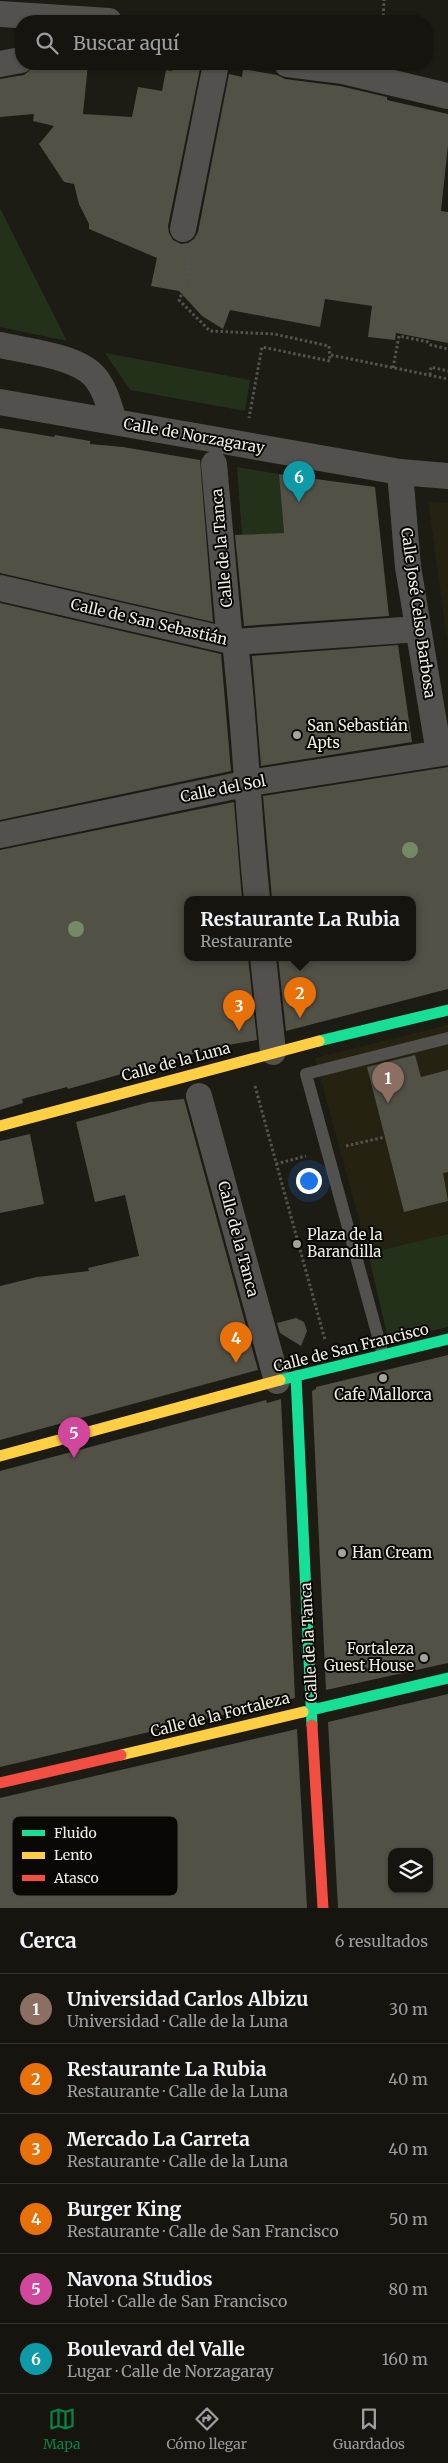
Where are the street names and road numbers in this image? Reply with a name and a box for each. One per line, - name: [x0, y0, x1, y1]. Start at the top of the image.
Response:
- street label: Calle de Norzagaray: [122, 414, 266, 457]
- street label: Calle de la Tanca: [207, 488, 236, 608]
- street label: Calle José Celso Barbosa: [397, 526, 440, 699]
- street label: Calle de San Sebastián: [69, 594, 229, 649]
- street label: Calle del Sol: [179, 771, 267, 806]
- street label: Calle de la Luna: [119, 1038, 232, 1085]
- street label: Calle de la Tanca: [214, 1179, 263, 1299]
- street label: Calle de San Francisco: [271, 1319, 431, 1376]
- street label: Calle de la Tanca: [296, 1582, 321, 1702]
- street label: Calle de la Fortaleza: [148, 1688, 291, 1741]

